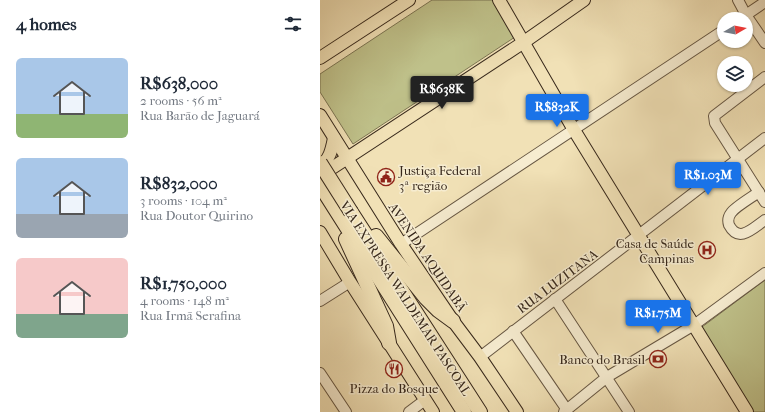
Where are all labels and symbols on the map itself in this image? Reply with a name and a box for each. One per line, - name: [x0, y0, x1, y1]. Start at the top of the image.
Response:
- north arrow: [717, 12, 753, 48]
- pin: R$638K: [409, 76, 475, 110]
- pin: R$832K: [524, 94, 590, 128]
- pin: R$1.03M: [671, 162, 745, 196]
- place label: Justiça Federal 3ª região: [398, 163, 481, 193]
- public building icon: Justiça Federal 3ª região: [376, 167, 396, 187]
- street label: VIA EXPRESSA WALDEMAR PASCOAL: [336, 197, 474, 398]
- street label: AVENIDA AQUIDABÃ: [385, 199, 470, 315]
- place label: Casa de Saúde Campinas: [616, 236, 695, 266]
- hospital icon: Casa de Saúde Campinas: [697, 240, 717, 260]
- street label: RUA LUZITANA: [514, 246, 601, 317]
- pin: R$1.75M: [621, 300, 695, 334]
- bank icon: Banco do Brasil: [648, 349, 668, 369]
- place label: Banco do Brasil: [559, 352, 645, 367]
- restaurant icon: Pizza do Bosque: [384, 359, 404, 379]
- place label: Pizza do Bosque: [350, 381, 439, 396]

